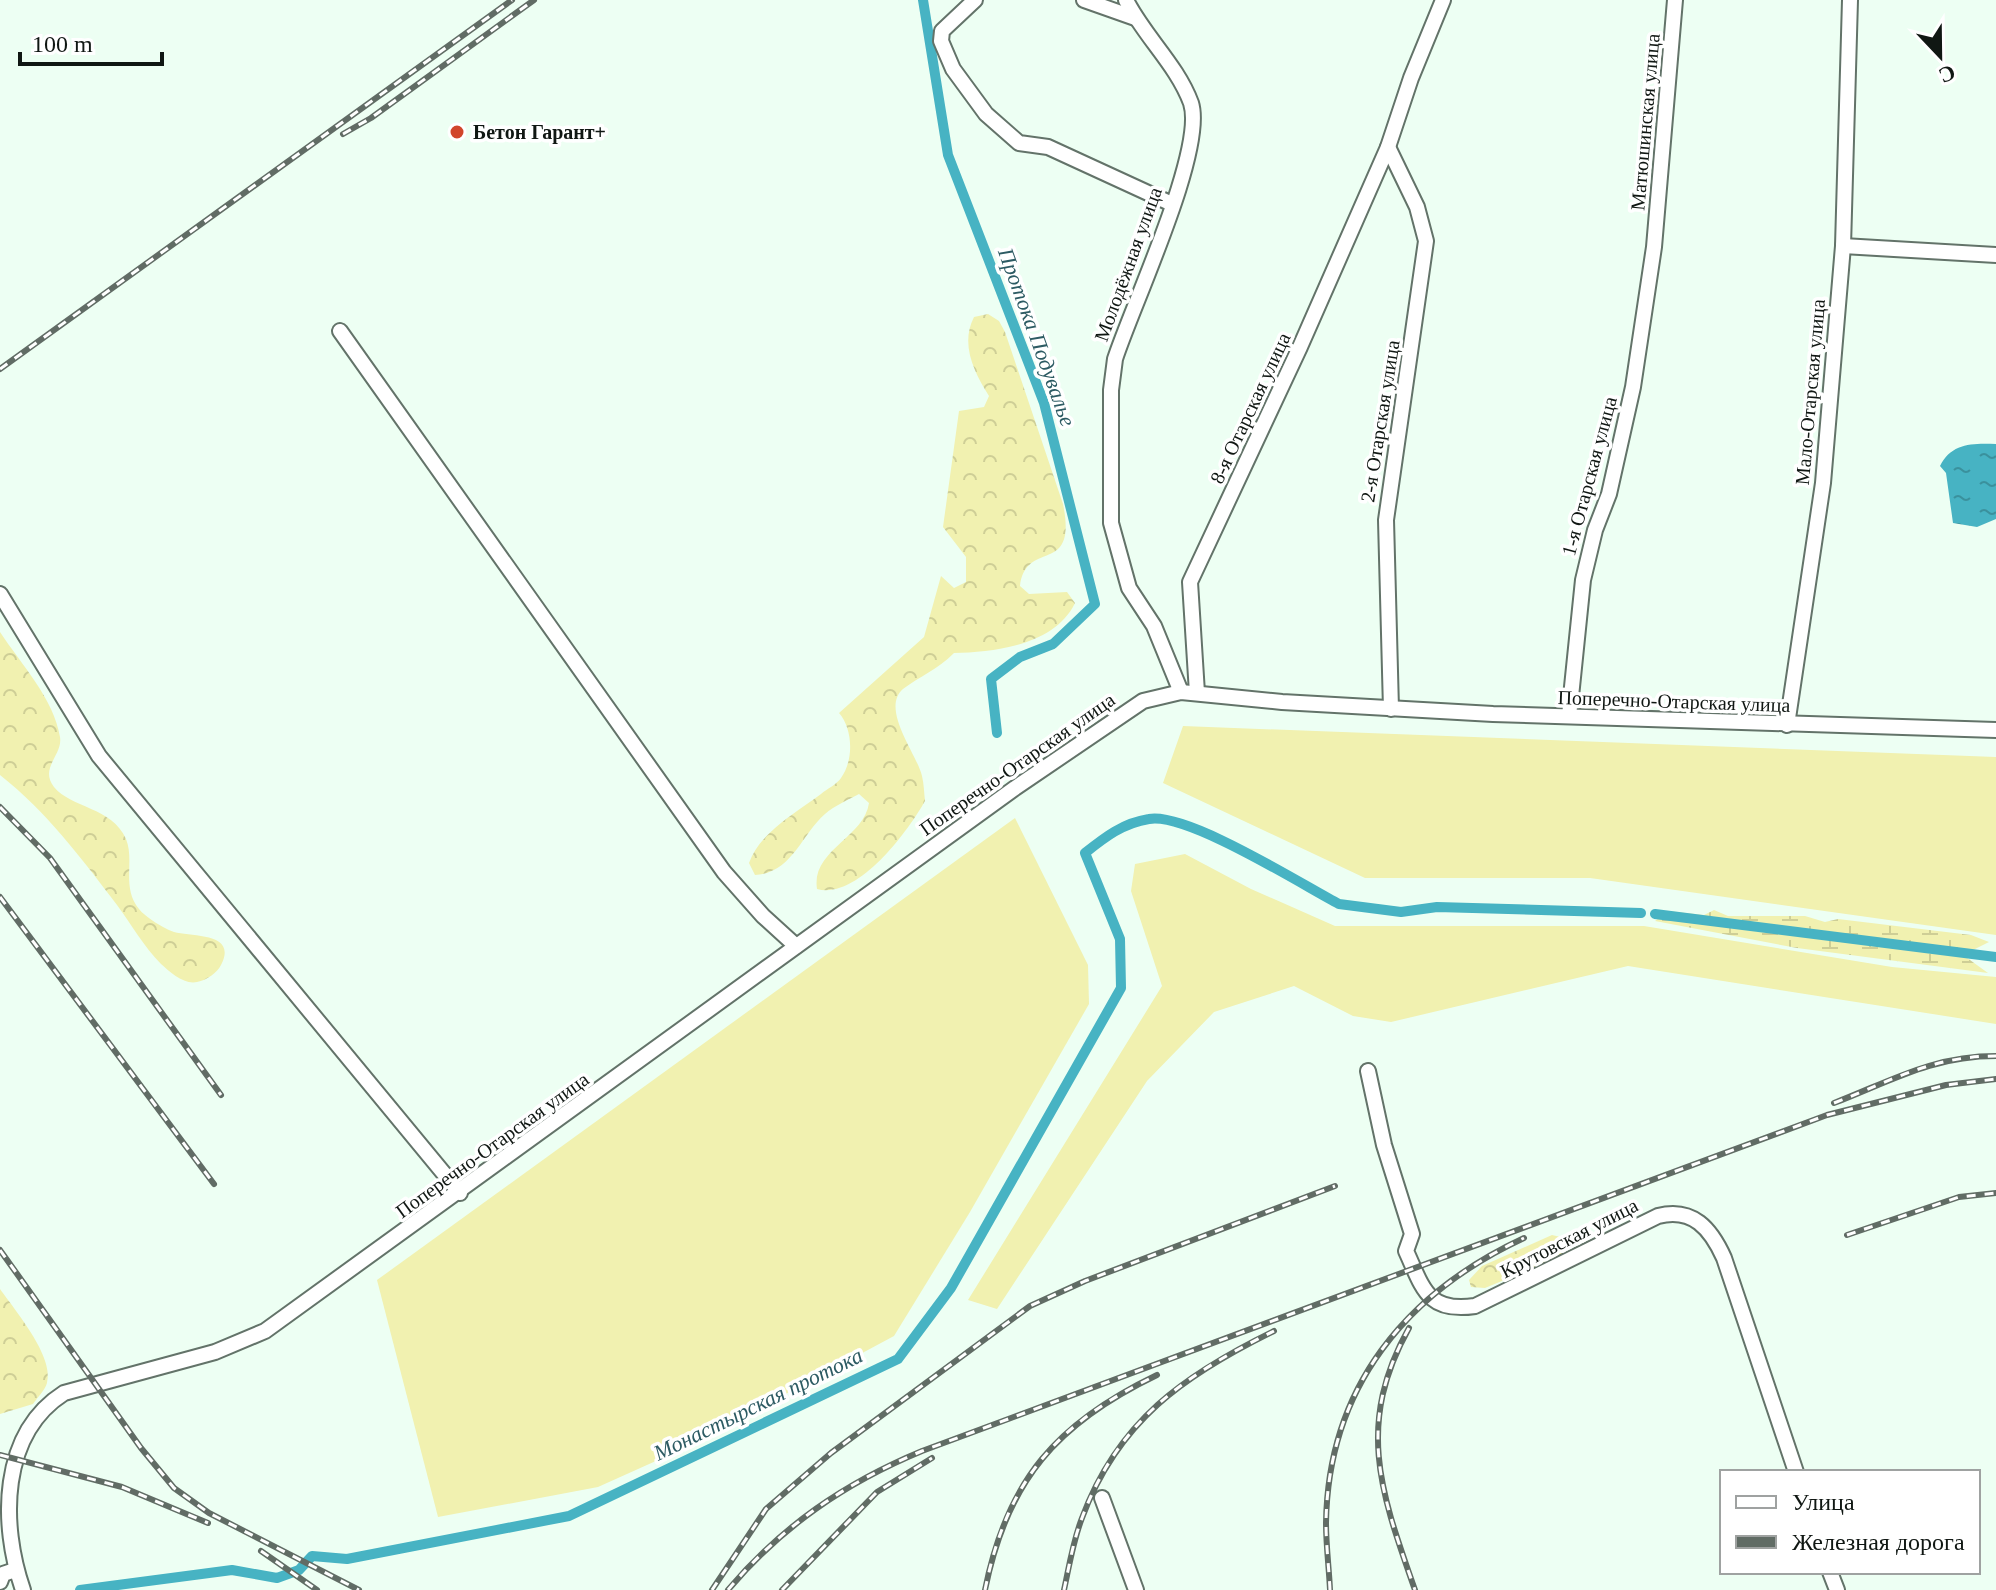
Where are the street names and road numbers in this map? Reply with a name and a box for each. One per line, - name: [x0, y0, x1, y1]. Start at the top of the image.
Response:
- street label: Матюшинская улица: [1626, 33, 1665, 211]
- street label: Молодёжная улица: [1090, 184, 1167, 344]
- street label: Мало-Отарская улица: [1791, 298, 1830, 486]
- street label: 8-я Отарская улица: [1205, 329, 1296, 487]
- street label: 2-я Отарская улица: [1356, 338, 1405, 504]
- street label: 1-я Отарская улица: [1557, 394, 1622, 558]
- street label: Поперечно-Отарская улица: [1557, 686, 1791, 717]
- street label: Поперечно-Отарская улица: [915, 688, 1119, 841]
- street label: Поперечно-Отарская улица: [391, 1068, 593, 1223]
- street label: Крутовская улица: [1496, 1194, 1642, 1283]

